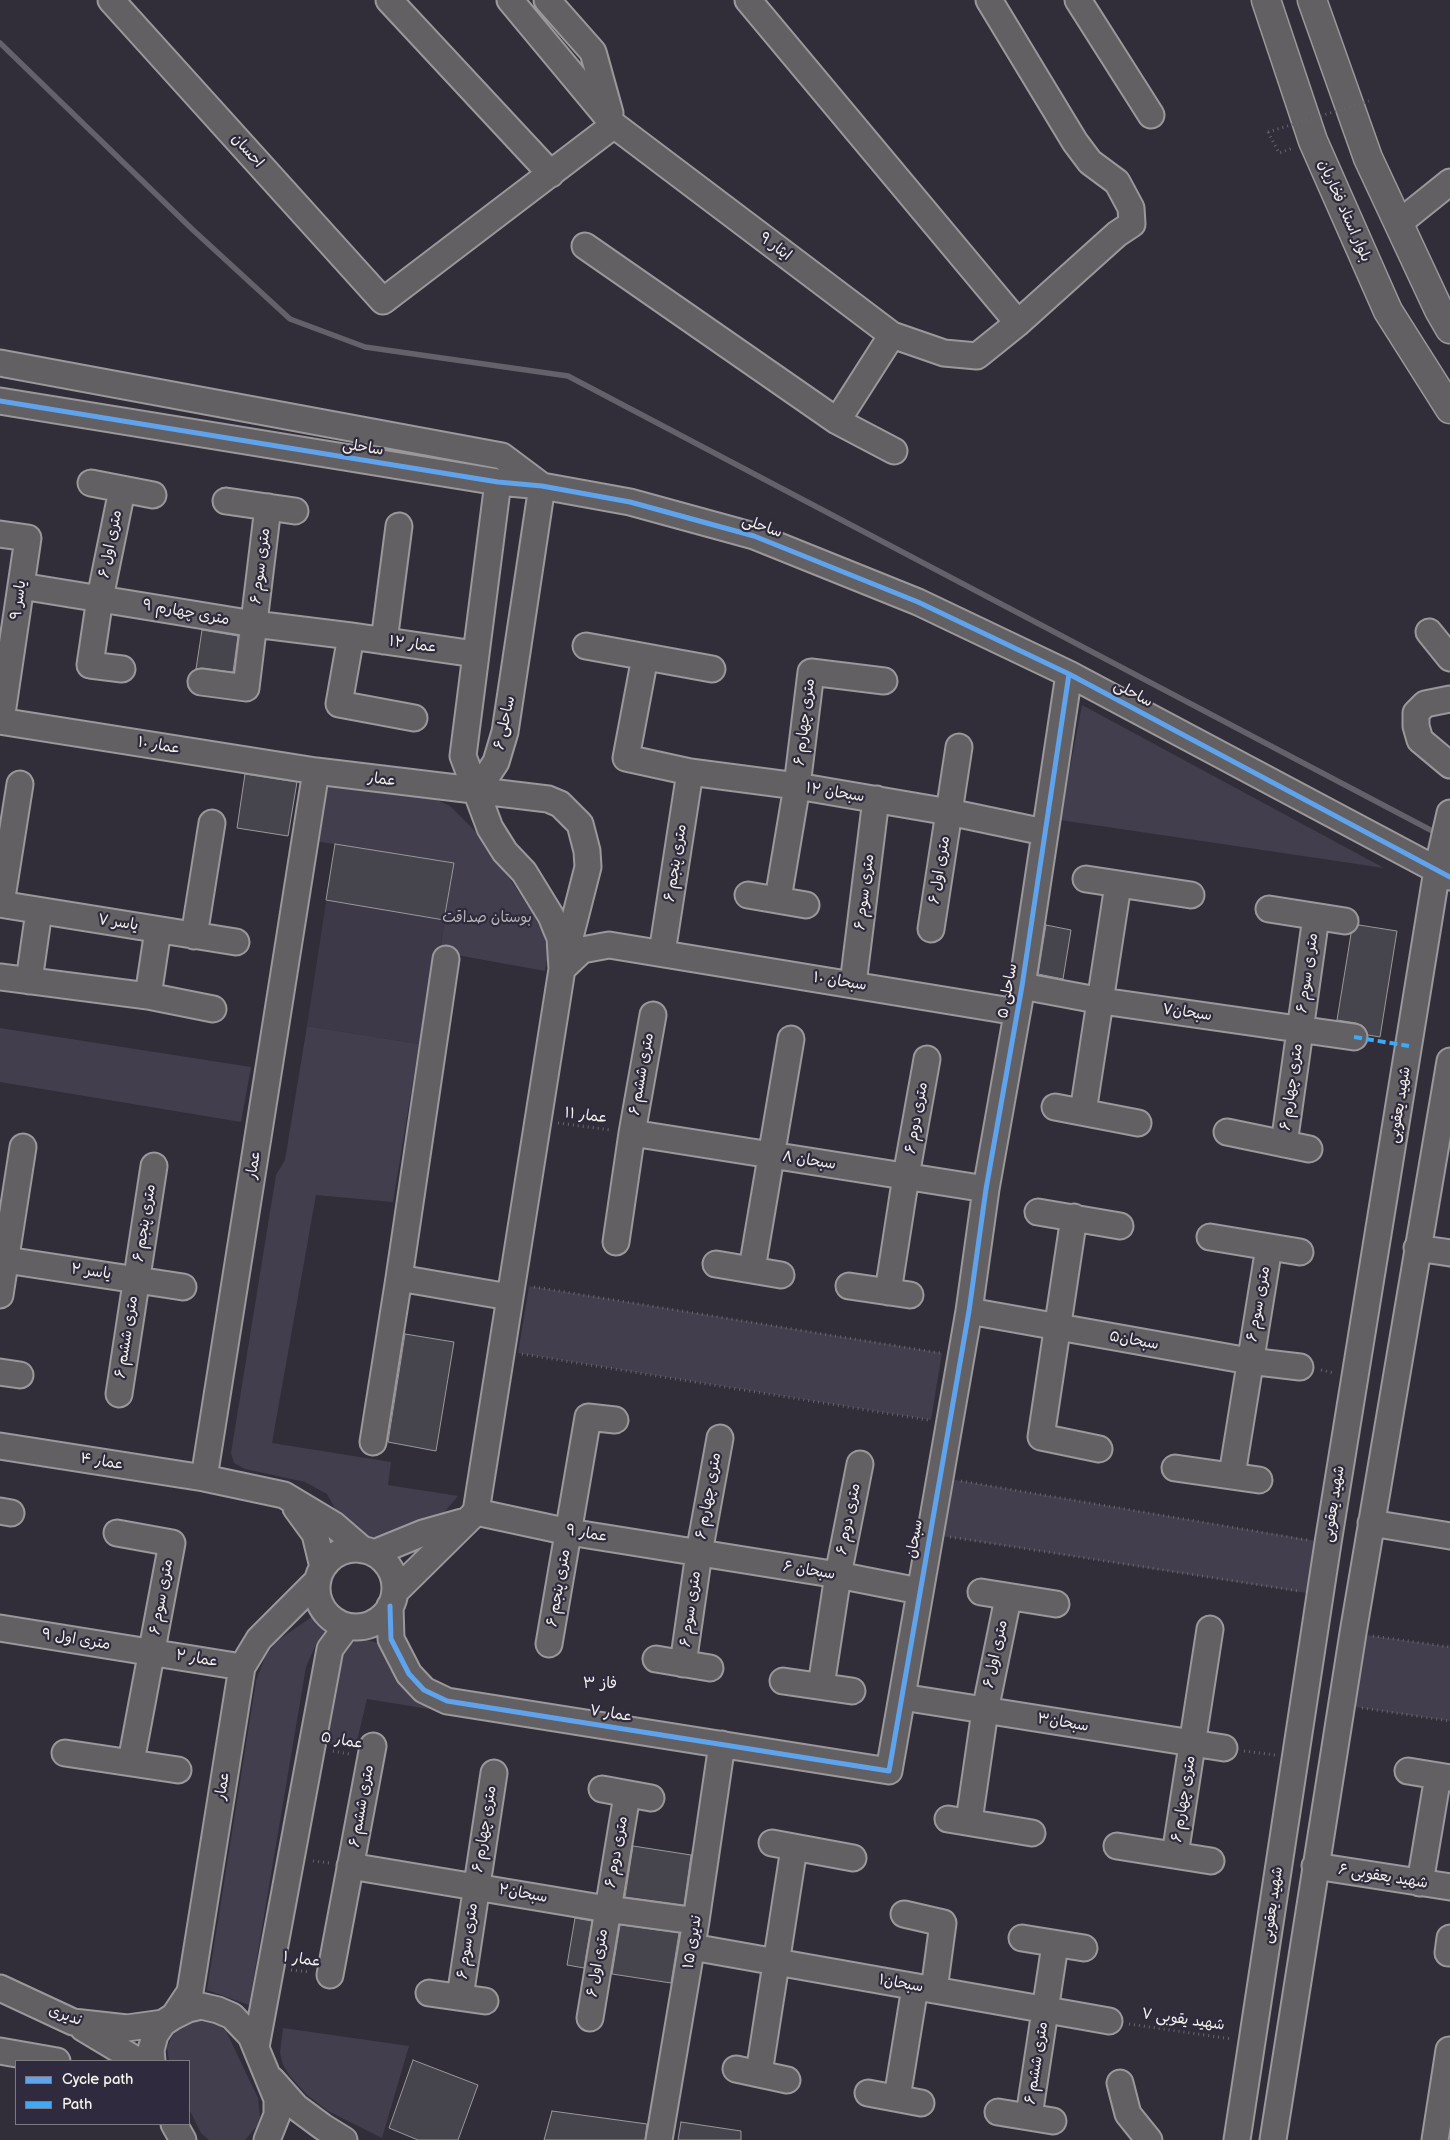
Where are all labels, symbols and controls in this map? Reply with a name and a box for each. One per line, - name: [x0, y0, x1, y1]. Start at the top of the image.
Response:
- street label: احسان: [227, 130, 267, 172]
- street label: بلوار استاد فخاریان: [1313, 157, 1375, 265]
- street label: ایثار ۹: [755, 229, 795, 265]
- street label: ساحلی: [341, 436, 385, 460]
- street label: ۶ متری اول: [96, 509, 126, 579]
- street label: ساحلی: [740, 512, 784, 542]
- street label: ۶ متری سوم: [247, 527, 275, 605]
- street label: یاسر ۹: [7, 579, 31, 621]
- street label: ۹ متری چهارم: [141, 596, 231, 630]
- street label: عمار ۱۲: [388, 633, 438, 657]
- street label: ساحلی: [1111, 676, 1155, 712]
- street label: ۶ متری چهارم: [791, 677, 819, 767]
- street label: ساحلی ۶: [491, 695, 519, 751]
- street label: عمار ۱۰: [136, 734, 182, 758]
- street label: عمار: [367, 769, 397, 791]
- street label: سبحان ۱۲: [804, 779, 866, 807]
- street label: ۶ متری پنجم: [661, 823, 691, 903]
- street label: ۶ متری اول: [926, 835, 954, 905]
- street label: ۶ متری سوم: [851, 853, 879, 931]
- park label: بوستان صداقت: [442, 909, 532, 927]
- street label: یاسر ۷: [96, 911, 140, 935]
- street label: ۶ متر ی سوم: [1293, 932, 1323, 1014]
- street label: ساحلی ۵: [994, 962, 1022, 1020]
- street label: سبحان ۱۰: [812, 969, 868, 995]
- street label: سبحان۷: [1161, 1001, 1213, 1025]
- street label: ۶ متری ششم: [626, 1031, 658, 1117]
- street label: ۶ متری چهارم: [1277, 1042, 1307, 1132]
- street label: شهید یعقوبی: [1385, 1065, 1415, 1145]
- street label: ۶ متری دوم: [902, 1081, 932, 1155]
- street label: عمار ۱۱: [563, 1104, 609, 1128]
- street label: سبحان ۸: [781, 1148, 837, 1174]
- street label: عمار: [243, 1149, 265, 1181]
- street label: ۶ متری پنجم: [130, 1183, 160, 1263]
- street label: یاسر ۲: [70, 1260, 112, 1284]
- street label: ۶ متری سوم: [1243, 1265, 1275, 1343]
- street label: ۶ متری ششم: [112, 1294, 142, 1380]
- street label: سبحان۵: [1108, 1328, 1160, 1354]
- street label: عمار ۴: [79, 1450, 125, 1474]
- street label: ۶ متری چهارم: [693, 1451, 725, 1541]
- street label: شهید یعقوبی: [1319, 1464, 1349, 1544]
- street label: ۶ متری دوم: [833, 1482, 865, 1556]
- street label: سبحان: [903, 1518, 927, 1560]
- street label: عمار ۹: [565, 1521, 609, 1547]
- street label: ۶ متری پنجم: [543, 1548, 575, 1628]
- street label: ۶ متری سوم: [146, 1558, 178, 1636]
- street label: سبحان ۶: [782, 1558, 836, 1584]
- street label: ۶ متری سوم: [677, 1570, 705, 1648]
- street label: ۶ متری اول: [980, 1619, 1012, 1689]
- street label: ۹ متری اول: [40, 1626, 112, 1654]
- street label: عمار ۲: [174, 1647, 220, 1671]
- district label: فاز ۳: [583, 1674, 617, 1694]
- street label: عمار ۷: [588, 1702, 634, 1726]
- street label: سبحان۳: [1036, 1710, 1090, 1736]
- street label: عمار ۵: [319, 1728, 365, 1754]
- street label: ۶ متری چهارم: [1168, 1754, 1200, 1844]
- street label: ۶ متری ششم: [346, 1763, 378, 1849]
- street label: عمار: [212, 1770, 234, 1802]
- street label: ۶ متری چهارم: [469, 1784, 501, 1874]
- street label: ۶ متری دوم: [602, 1815, 632, 1889]
- street label: شهید یعقوبی ۶: [1337, 1861, 1429, 1893]
- street label: شهید یعقوبی: [1259, 1865, 1287, 1945]
- street label: سبحان۲: [497, 1881, 549, 1907]
- street label: ۶ متری سوم: [454, 1902, 482, 1980]
- street label: ندیری ۱۵: [680, 1914, 706, 1970]
- street label: ۶ متری اول: [584, 1928, 612, 1998]
- street label: عمار ۱: [282, 1948, 322, 1972]
- street label: سبحان۱: [877, 1971, 925, 1997]
- street label: ندیری: [46, 2002, 84, 2030]
- street label: شهید یقوبی ۷: [1140, 2005, 1226, 2035]
- street label: ۶ متری ششم: [1022, 2020, 1052, 2106]
- legend: [15, 2060, 190, 2125]
- text: Cycle path: [62, 2070, 133, 2089]
- text: Path: [62, 2095, 92, 2114]

